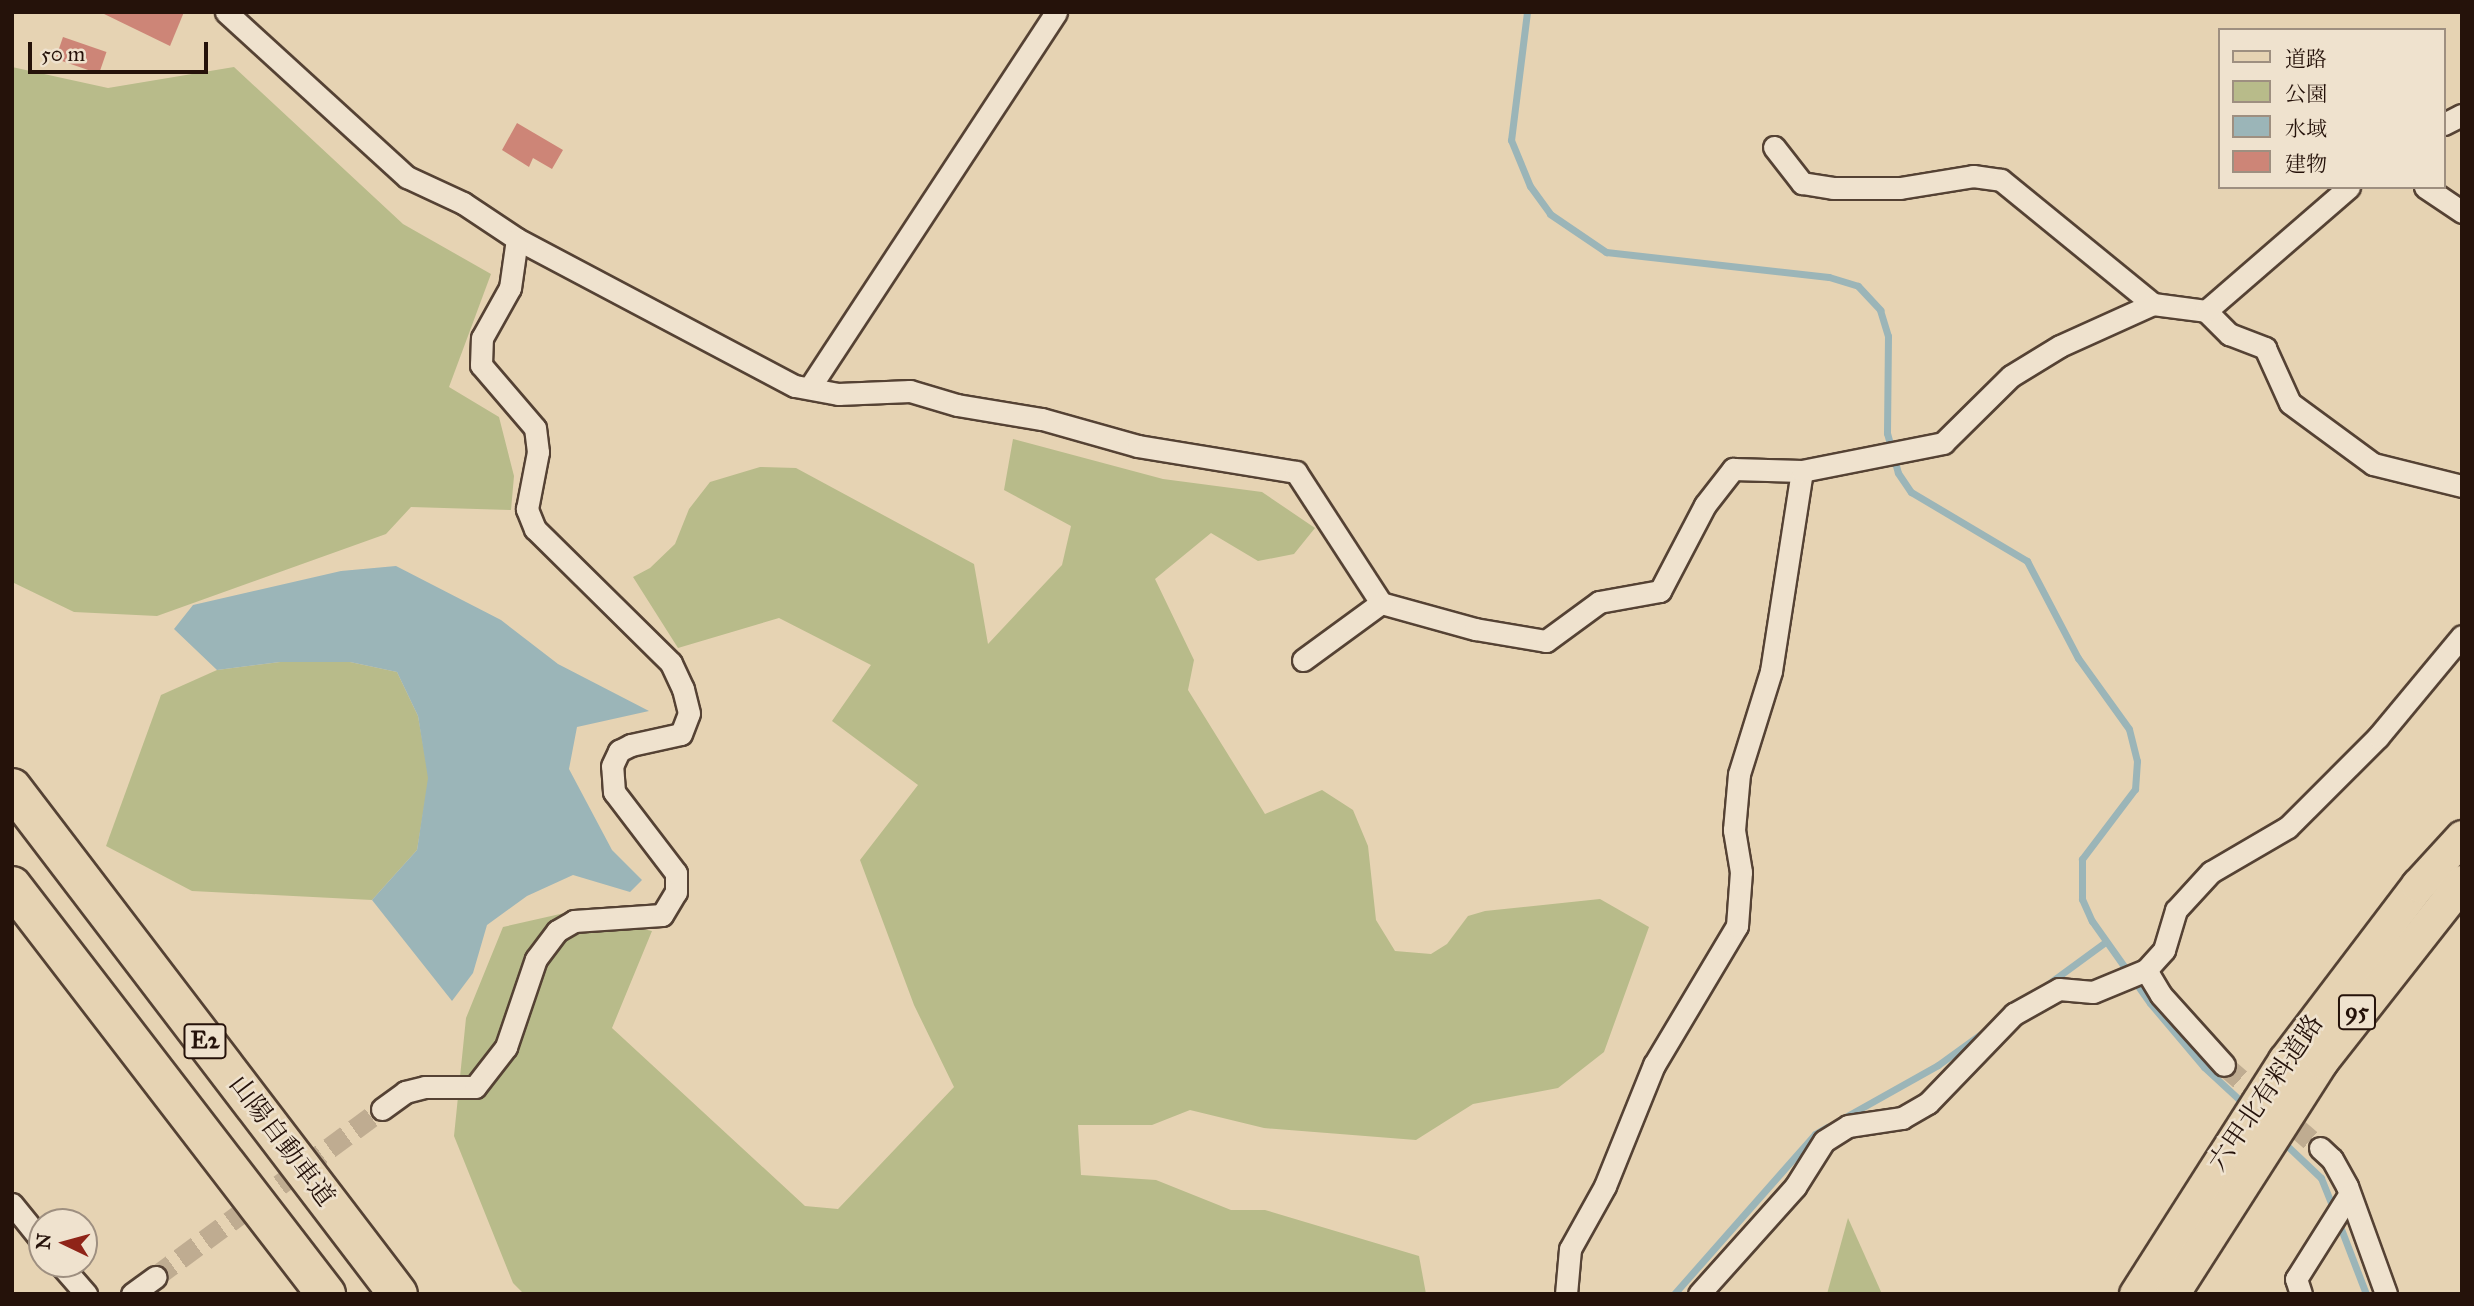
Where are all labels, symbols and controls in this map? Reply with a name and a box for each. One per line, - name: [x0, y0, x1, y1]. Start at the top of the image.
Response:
- scale bar: [32, 28, 212, 72]
- legend: [2218, 28, 2446, 189]
- text: 50 m: [41, 41, 85, 67]
- text: 道路: [2285, 46, 2327, 72]
- text: 公園: [2285, 81, 2327, 107]
- text: 水域: [2285, 116, 2327, 142]
- text: 建物: [2285, 151, 2327, 177]
- road number: 95: [2338, 992, 2376, 1032]
- street label: 六甲北有料道路: [2202, 1009, 2330, 1177]
- road number: E2: [182, 1021, 228, 1062]
- street label: 山陽自動車道: [223, 1069, 341, 1213]
- north arrow: [28, 1208, 98, 1278]
- text: N: [31, 1232, 56, 1250]

